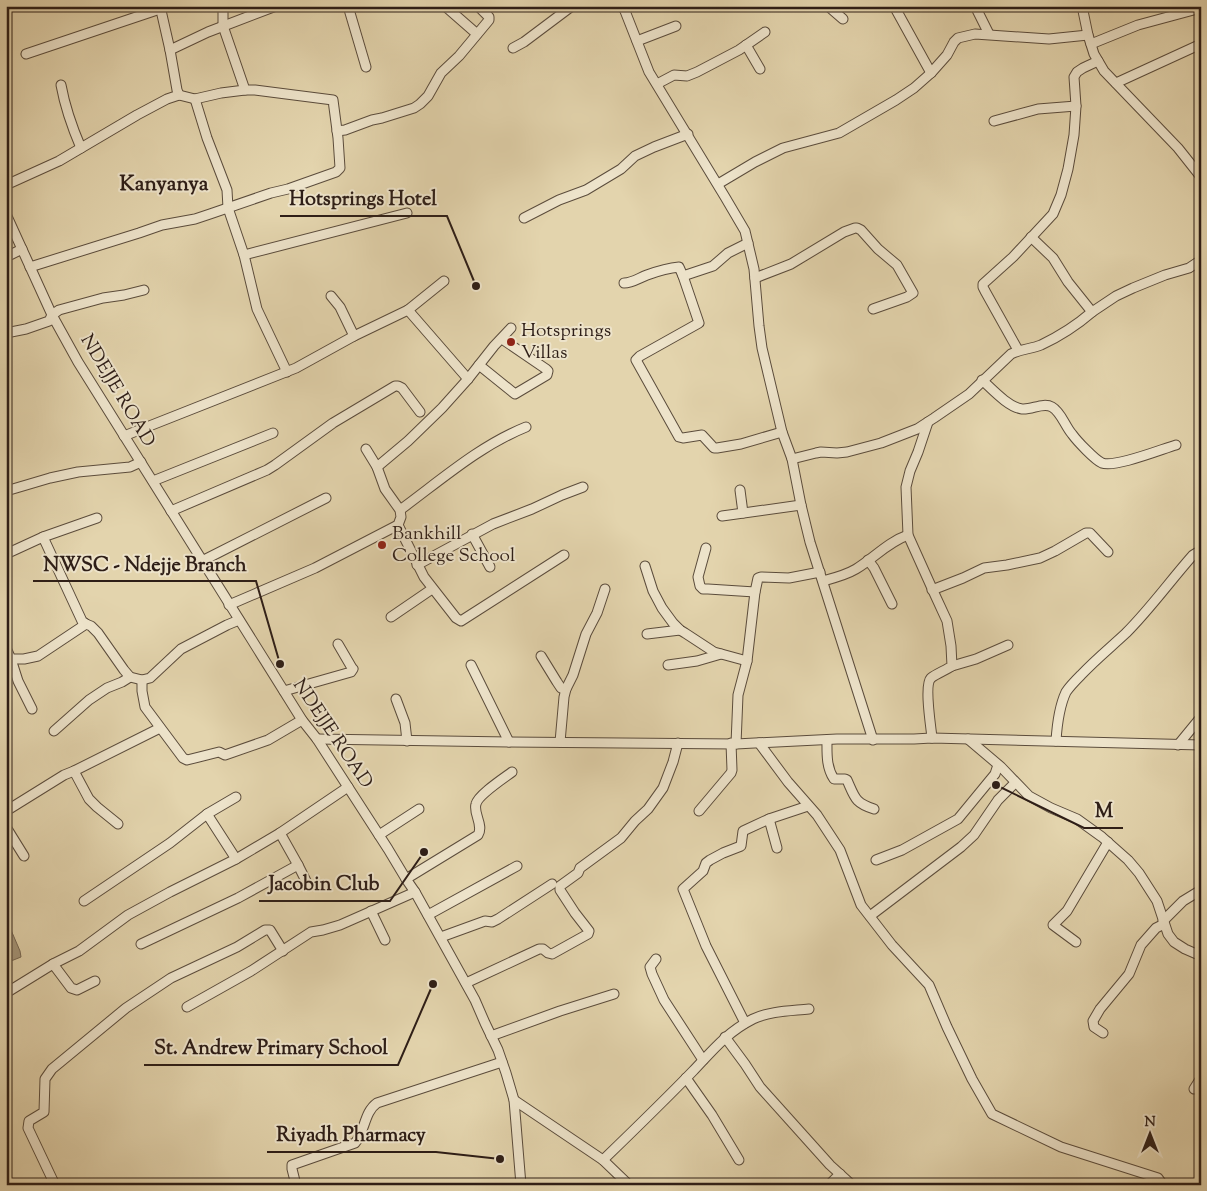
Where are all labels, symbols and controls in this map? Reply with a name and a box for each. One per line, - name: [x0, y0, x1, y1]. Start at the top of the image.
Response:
- district label: Kanyanya: [120, 170, 209, 200]
- callout: Hotsprings Hotel: [280, 181, 447, 216]
- text: Hotsprings Hotel: [289, 186, 437, 215]
- place label: Hotsprings Villas: [521, 318, 611, 367]
- street label: NDEJJE ROAD: [73, 330, 161, 452]
- marker: Hotsprings Villas: [505, 336, 517, 348]
- place label: Bankhill College School: [392, 521, 515, 570]
- marker: Bankhill College School: [376, 539, 388, 551]
- callout: NWSC - Ndejje Branch: [33, 546, 256, 581]
- text: NWSC - Ndejje Branch: [43, 552, 247, 581]
- street label: NDEJJE ROAD: [285, 674, 379, 794]
- callout: M: [1084, 793, 1123, 828]
- text: M: [1095, 798, 1114, 827]
- callout: Jacobin Club: [259, 866, 390, 901]
- text: Jacobin Club: [267, 871, 380, 900]
- callout: St. Andrew Primary School: [144, 1030, 398, 1065]
- text: St. Andrew Primary School: [154, 1035, 388, 1064]
- north arrow: [1124, 1108, 1174, 1158]
- text: N: [1144, 1113, 1156, 1133]
- callout: Riyadh Pharmacy: [267, 1117, 436, 1152]
- text: Riyadh Pharmacy: [276, 1122, 426, 1151]

